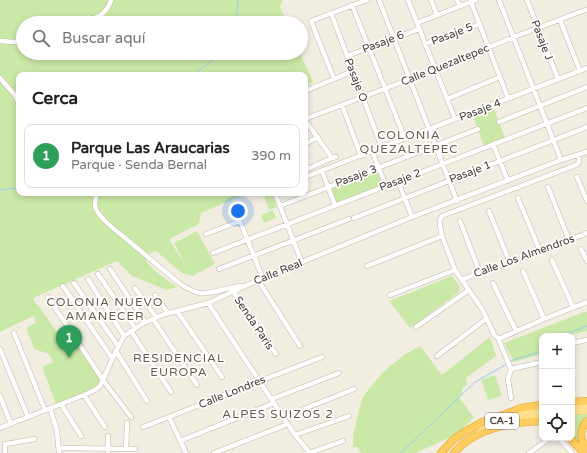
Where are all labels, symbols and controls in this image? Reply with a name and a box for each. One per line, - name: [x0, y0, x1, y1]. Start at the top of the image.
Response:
- search box: [16, 16, 308, 60]
- street label: Pasaje J: [528, 18, 556, 62]
- street label: Pasaje 5: [429, 20, 475, 48]
- icon: search: [30, 27, 52, 49]
- street label: Pasaje 6: [360, 28, 406, 56]
- text: Buscar aquí: [62, 29, 145, 47]
- street label: Calle Quezaltepec: [399, 41, 491, 89]
- street label: Pasaje O: [342, 56, 370, 104]
- text: Cerca: [32, 88, 78, 109]
- street label: Pasaje 4: [457, 96, 503, 124]
- district label: COLONIA QUEZALTEPEC: [359, 128, 459, 156]
- text: Parque Las Araucarias: [71, 139, 230, 157]
- text: 1: [42, 148, 50, 164]
- text: 390 m: [251, 148, 291, 164]
- text: Parque · Senda Bernal: [71, 157, 207, 173]
- street label: Pasaje 1: [447, 158, 493, 186]
- street label: Pasaje 3: [333, 162, 379, 190]
- street label: Pasaje 2: [377, 166, 423, 194]
- your location: [228, 201, 248, 221]
- street label: Calle Los Almendros: [472, 232, 576, 280]
- street label: Calle Real: [252, 256, 304, 288]
- street label: Senda Paris: [231, 294, 277, 352]
- district label: COLONIA NUEVO AMANECER: [47, 295, 163, 323]
- pin: 1: [56, 325, 82, 358]
- map controls: [539, 333, 575, 441]
- button: +: [539, 333, 575, 369]
- district label: RESIDENCIAL EUROPA: [133, 351, 225, 379]
- button: −: [539, 369, 575, 405]
- street label: Calle Londres: [197, 373, 267, 411]
- button: locate: [539, 405, 575, 441]
- district label: ALPES SUIZOS 2: [222, 407, 334, 421]
- road number: CA-1: [485, 413, 519, 429]

